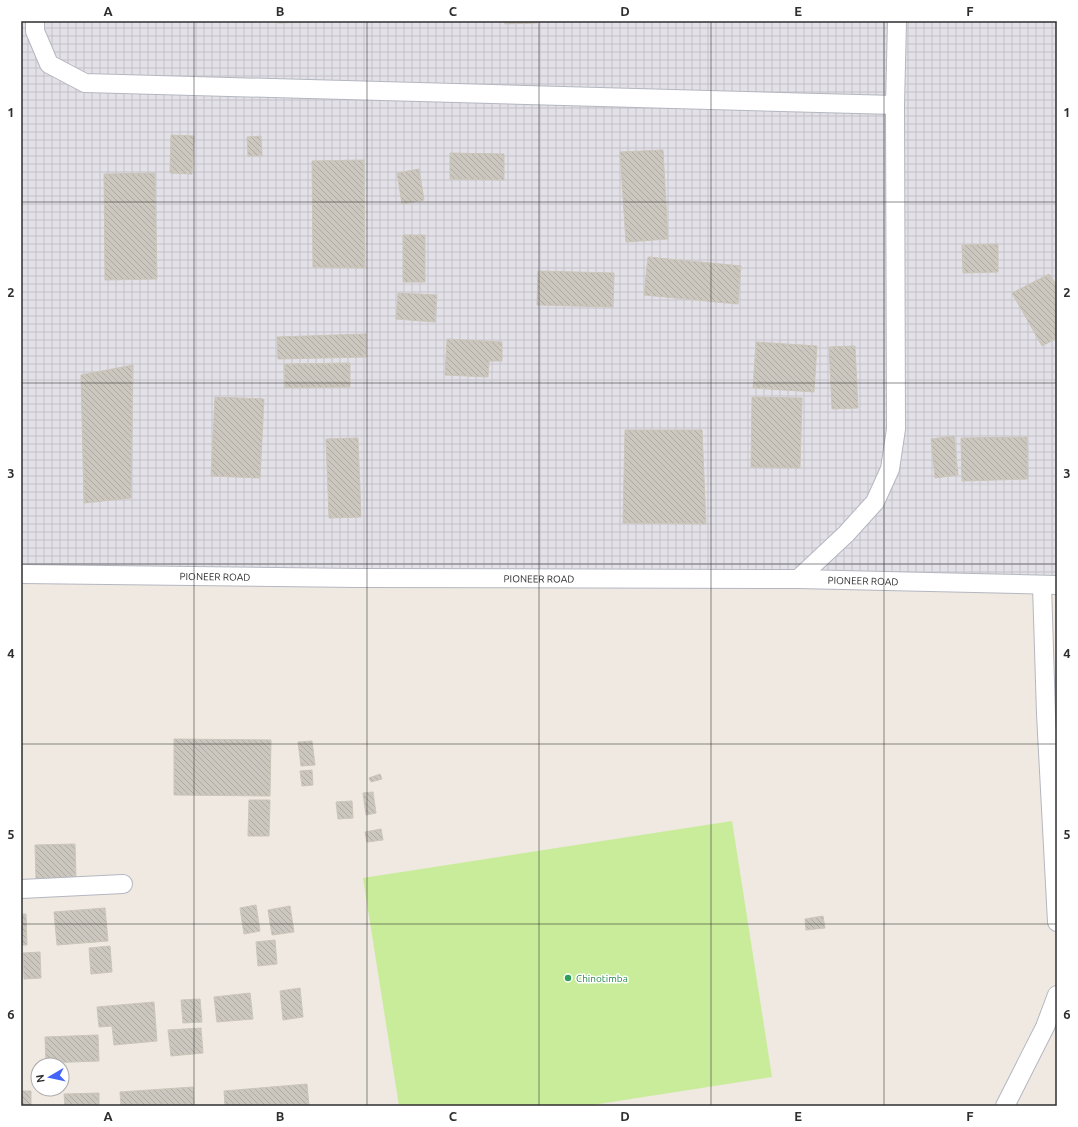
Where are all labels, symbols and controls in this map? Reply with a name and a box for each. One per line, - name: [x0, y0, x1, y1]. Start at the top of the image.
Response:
- text: A: [103, 4, 113, 18]
- text: B: [276, 4, 285, 18]
- text: C: [449, 4, 458, 18]
- text: D: [620, 4, 630, 18]
- text: E: [794, 4, 802, 18]
- text: F: [966, 4, 974, 18]
- text: 1: [7, 105, 15, 119]
- text: 1: [1063, 105, 1071, 119]
- text: 2: [7, 285, 15, 299]
- text: 2: [1063, 285, 1071, 299]
- text: 3: [7, 466, 15, 480]
- text: 3: [1063, 466, 1071, 480]
- street label: PIONEER ROAD: [180, 571, 250, 583]
- street label: PIONEER ROAD: [504, 573, 574, 584]
- street label: PIONEER ROAD: [827, 575, 898, 587]
- text: 4: [7, 646, 15, 660]
- text: 4: [1063, 646, 1071, 660]
- text: 5: [7, 827, 15, 841]
- text: 5: [1063, 827, 1071, 841]
- marker: Chinotimba: [563, 973, 573, 983]
- place label: Chinotimba: [576, 973, 628, 984]
- text: 6: [7, 1007, 15, 1021]
- text: 6: [1063, 1007, 1071, 1021]
- north arrow: [30, 1057, 70, 1097]
- text: N: [34, 1074, 47, 1084]
- text: A: [103, 1109, 113, 1123]
- text: B: [276, 1109, 285, 1123]
- text: C: [449, 1109, 458, 1123]
- text: D: [620, 1109, 630, 1123]
- text: E: [794, 1109, 802, 1123]
- text: F: [966, 1109, 974, 1123]

